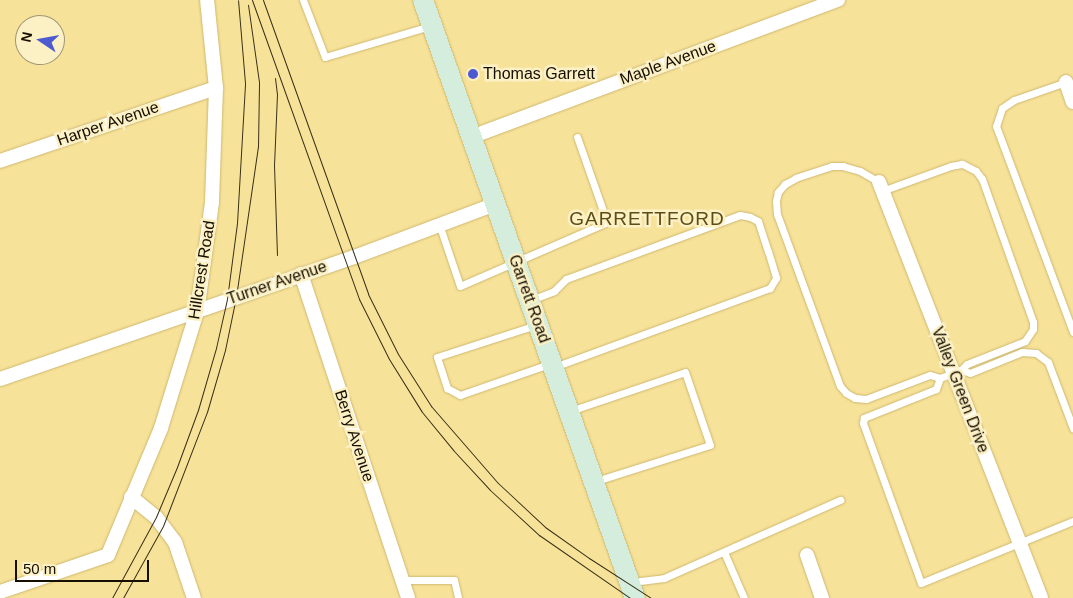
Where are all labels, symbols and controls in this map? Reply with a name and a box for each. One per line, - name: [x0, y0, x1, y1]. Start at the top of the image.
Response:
- north arrow: [15, 15, 65, 65]
- text: N: [17, 30, 35, 44]
- street label: Maple Avenue: [617, 37, 719, 89]
- place label: Thomas Garrett: [483, 64, 595, 84]
- marker: Thomas Garrett: [467, 68, 479, 80]
- street label: Harper Avenue: [54, 97, 162, 151]
- district label: GARRETTFORD: [568, 208, 726, 230]
- street label: Hillcrest Road: [185, 219, 219, 321]
- street label: Garrett Road: [504, 252, 554, 346]
- street label: Turner Avenue: [224, 257, 330, 309]
- street label: Valley Green Drive: [927, 324, 993, 456]
- street label: Berry Avenue: [330, 387, 378, 485]
- scale bar: [18, 550, 151, 582]
- text: 50 m: [23, 560, 56, 577]

